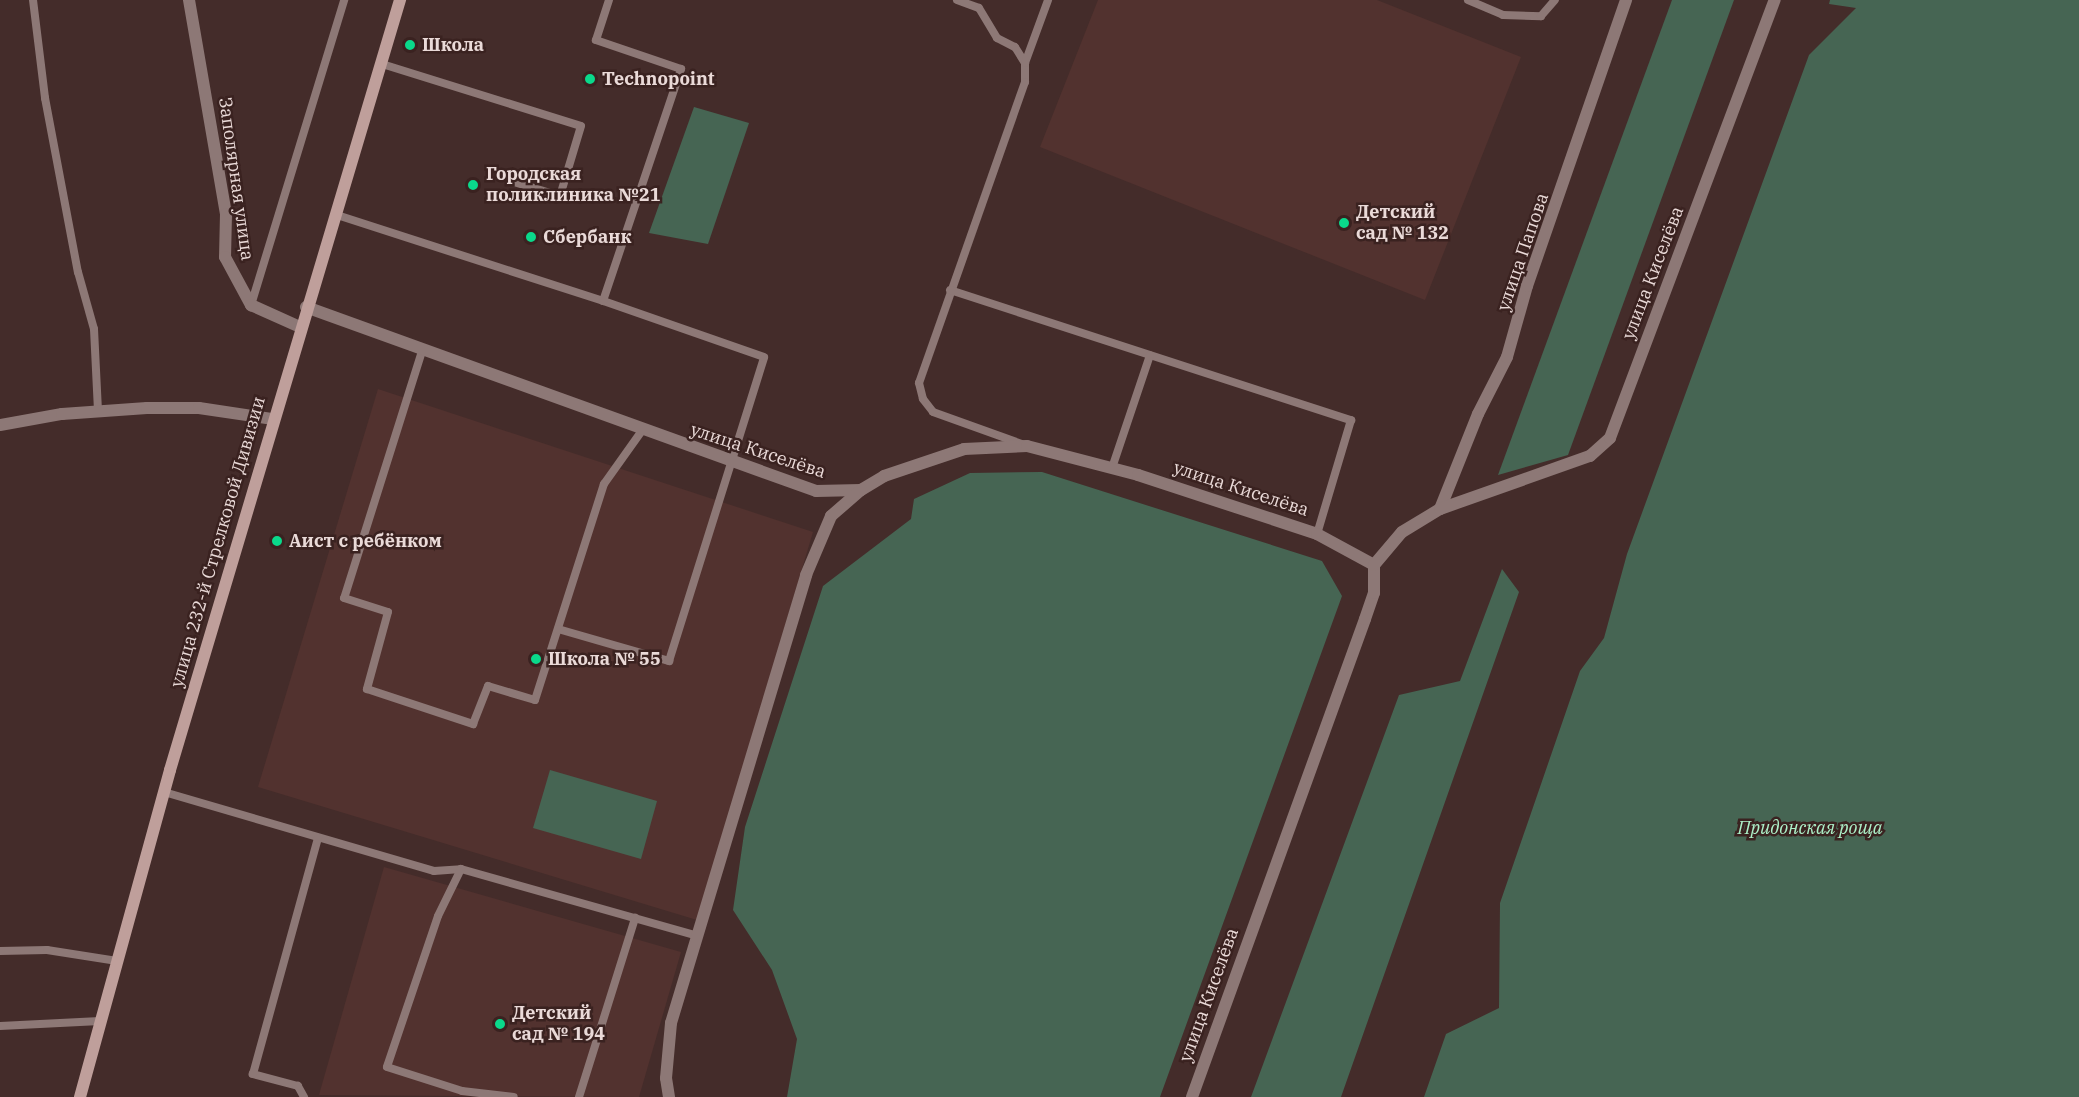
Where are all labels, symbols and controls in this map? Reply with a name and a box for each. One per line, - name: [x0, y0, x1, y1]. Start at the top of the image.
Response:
- place label: Школа: [422, 34, 484, 56]
- marker: Школа: [403, 38, 417, 52]
- place label: Technopoint: [602, 68, 715, 90]
- marker: Technopoint: [583, 72, 597, 86]
- street label: Заполярная улица: [214, 96, 258, 262]
- place label: Городская поликлиника №21: [486, 164, 661, 207]
- marker: Городская поликлиника №21: [464, 176, 482, 194]
- street label: улица Папова: [1493, 190, 1553, 314]
- place label: Детский сад № 132: [1356, 202, 1449, 244]
- street label: улица Киселёва: [1618, 203, 1688, 343]
- marker: Детский сад № 132: [1337, 216, 1351, 230]
- place label: Сбербанк: [543, 226, 631, 248]
- marker: Сбербанк: [524, 230, 538, 244]
- street label: улица 232-й Стрелковой Дивизии: [166, 394, 270, 690]
- street label: улица Киселёва: [688, 419, 828, 483]
- street label: улица Киселёва: [1171, 457, 1311, 521]
- place label: Аист с ребёнком: [289, 530, 442, 552]
- marker: Аист с ребёнком: [270, 534, 284, 548]
- place label: Школа № 55: [548, 648, 661, 670]
- marker: Школа № 55: [529, 652, 543, 666]
- park label: Придонская роща: [1738, 817, 1882, 839]
- street label: улица Киселёва: [1175, 925, 1243, 1065]
- place label: Детский сад № 194: [512, 1003, 605, 1046]
- marker: Детский сад № 194: [493, 1017, 507, 1031]

